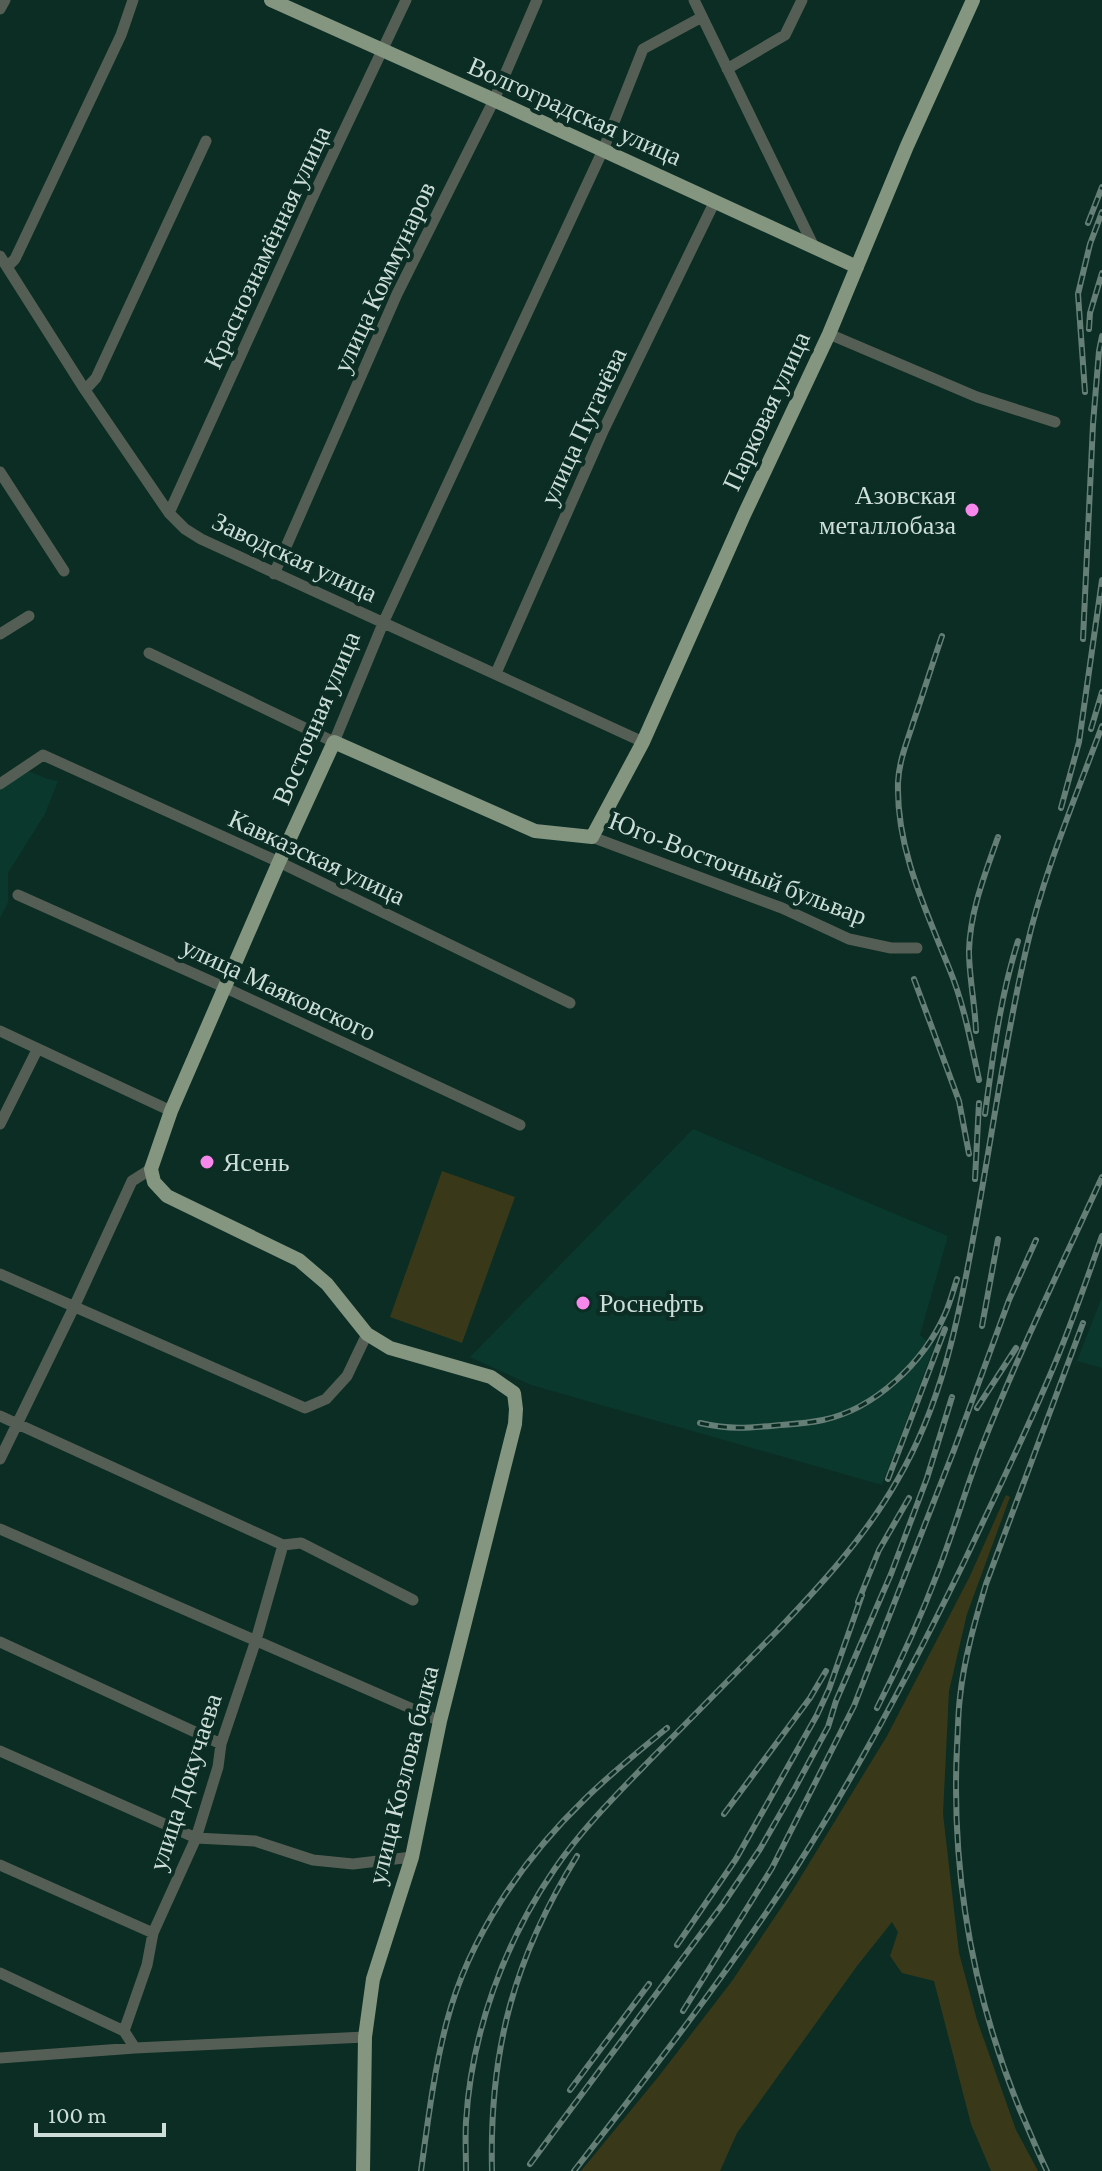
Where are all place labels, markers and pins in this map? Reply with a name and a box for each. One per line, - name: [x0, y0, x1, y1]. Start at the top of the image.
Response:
- place label: Азовская металлобаза: [819, 481, 956, 540]
- marker: Азовская металлобаза: [963, 501, 981, 519]
- place label: Ясень: [223, 1148, 290, 1177]
- marker: Ясень: [198, 1153, 216, 1171]
- place label: Роснефть: [599, 1289, 704, 1318]
- marker: Роснефть: [574, 1294, 592, 1312]

